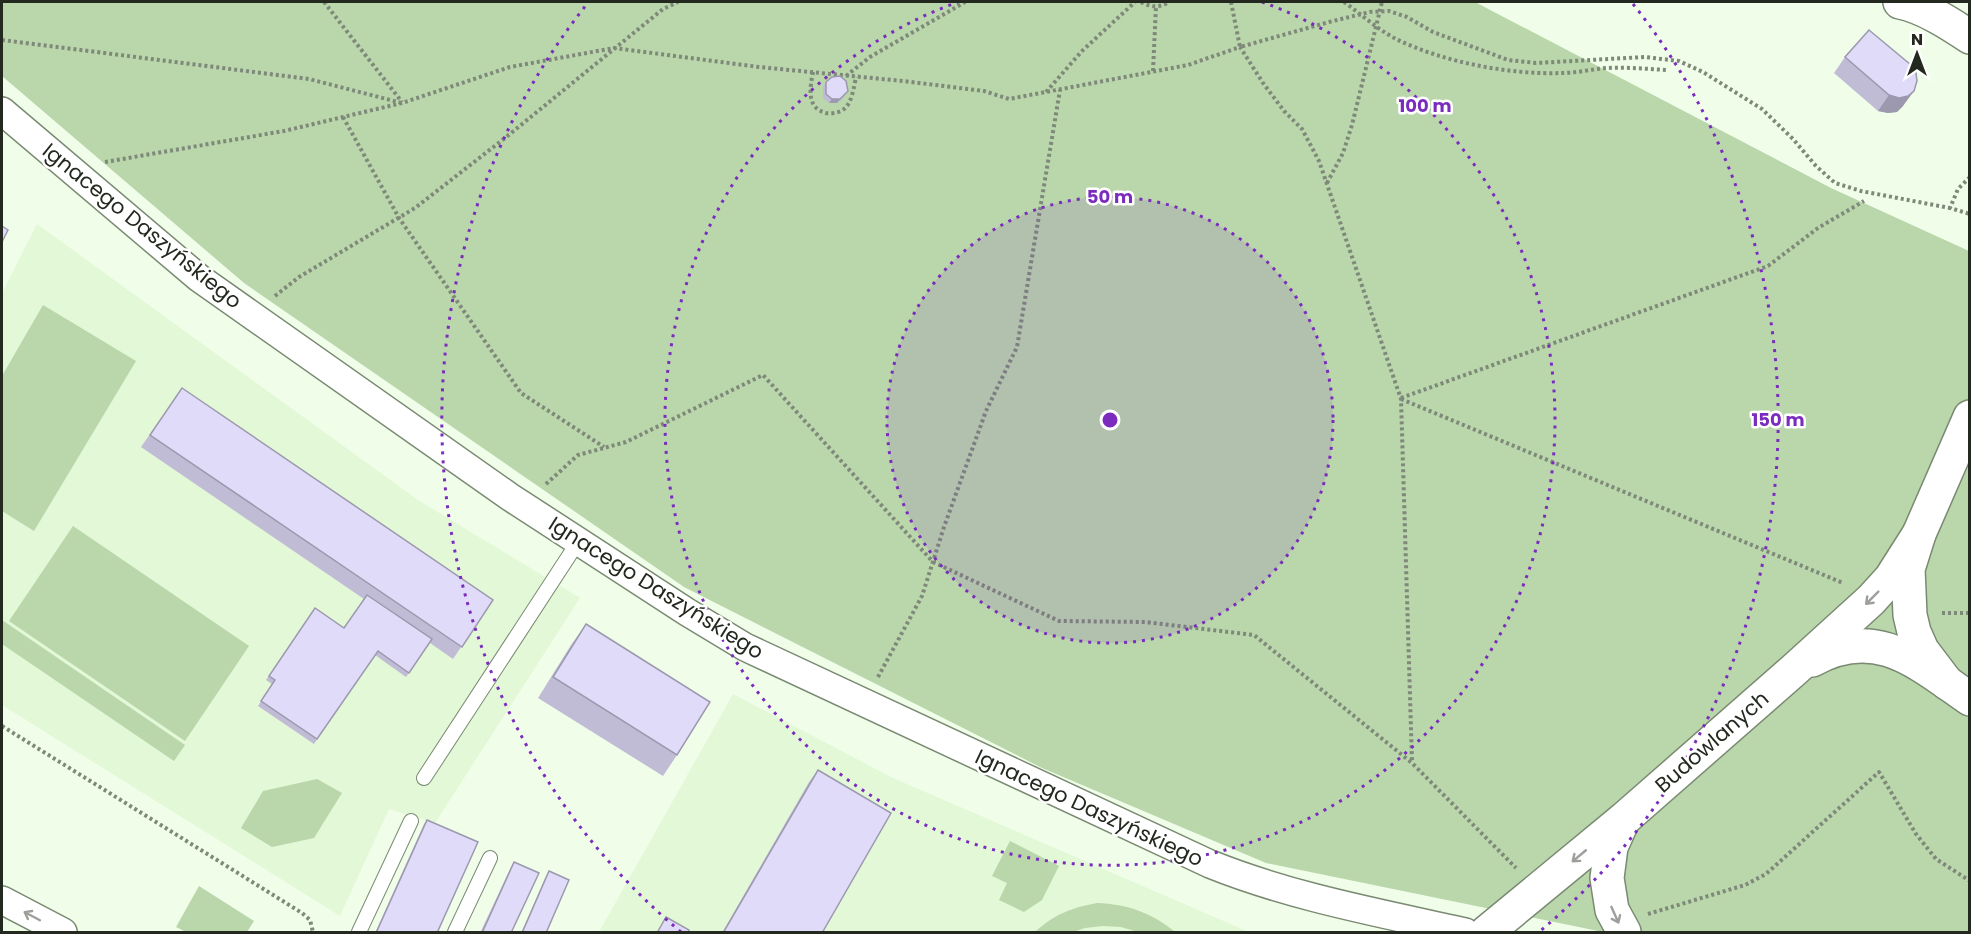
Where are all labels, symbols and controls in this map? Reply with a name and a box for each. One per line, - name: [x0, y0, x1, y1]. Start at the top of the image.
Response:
- north arrow: [1887, 24, 1947, 84]
- text: N: [1911, 28, 1923, 51]
- text: 100 m: [1398, 93, 1452, 118]
- street label: Ignacego Daszyńskiego: [37, 136, 248, 315]
- text: 50 m: [1087, 184, 1133, 209]
- text: 150 m: [1751, 407, 1805, 432]
- centre of rings: [1100, 410, 1120, 430]
- street label: Ignacego Daszyńskiego: [543, 509, 769, 666]
- one-way arrow: [1865, 590, 1879, 605]
- street label: Budowlanych: [1649, 684, 1775, 799]
- street label: Ignacego Daszyńskiego: [971, 742, 1208, 873]
- one-way arrow: [1572, 849, 1587, 863]
- one-way arrow: [1610, 905, 1621, 923]
- one-way arrow: [24, 910, 42, 922]

